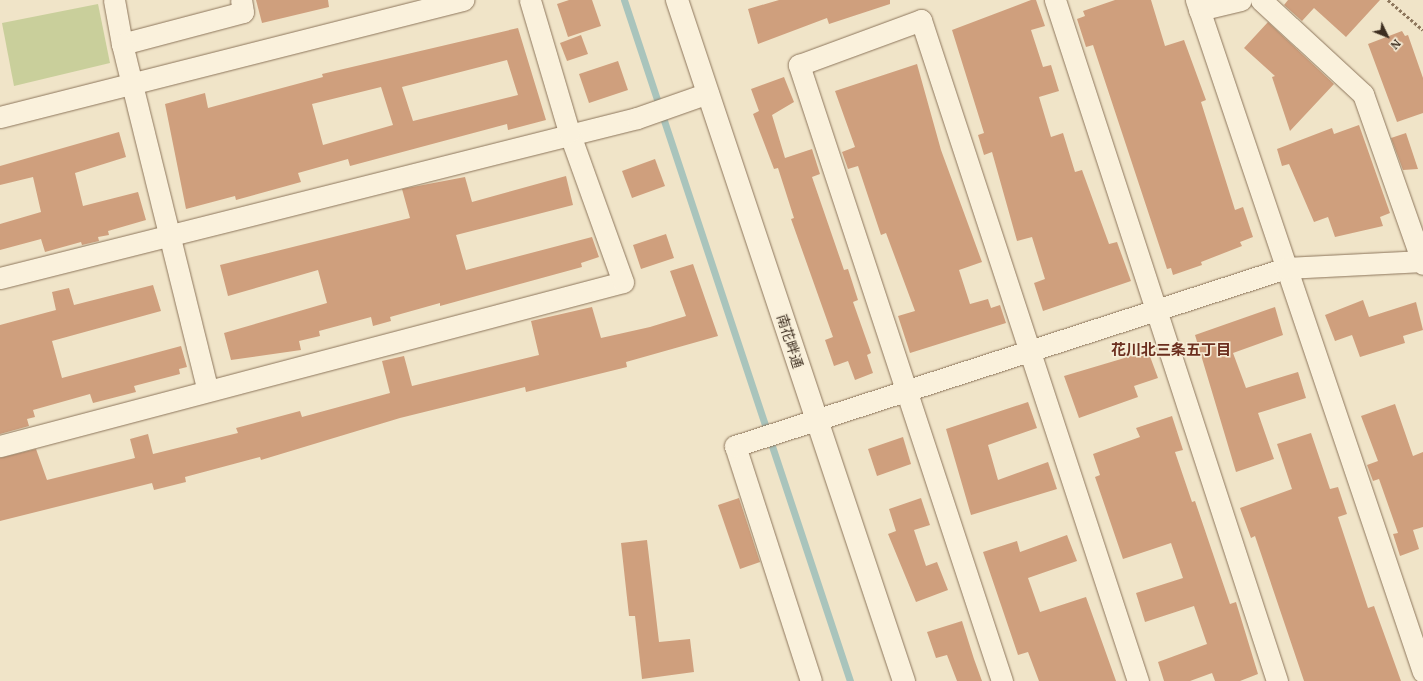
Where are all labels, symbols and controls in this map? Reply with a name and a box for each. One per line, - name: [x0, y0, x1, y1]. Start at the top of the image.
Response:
- north arrow: [1367, 16, 1407, 56]
- text: N: [1388, 36, 1404, 52]
- street label: 南花畔通: [773, 312, 807, 370]
- district label: 花川北三条五丁目: [1111, 341, 1231, 359]

